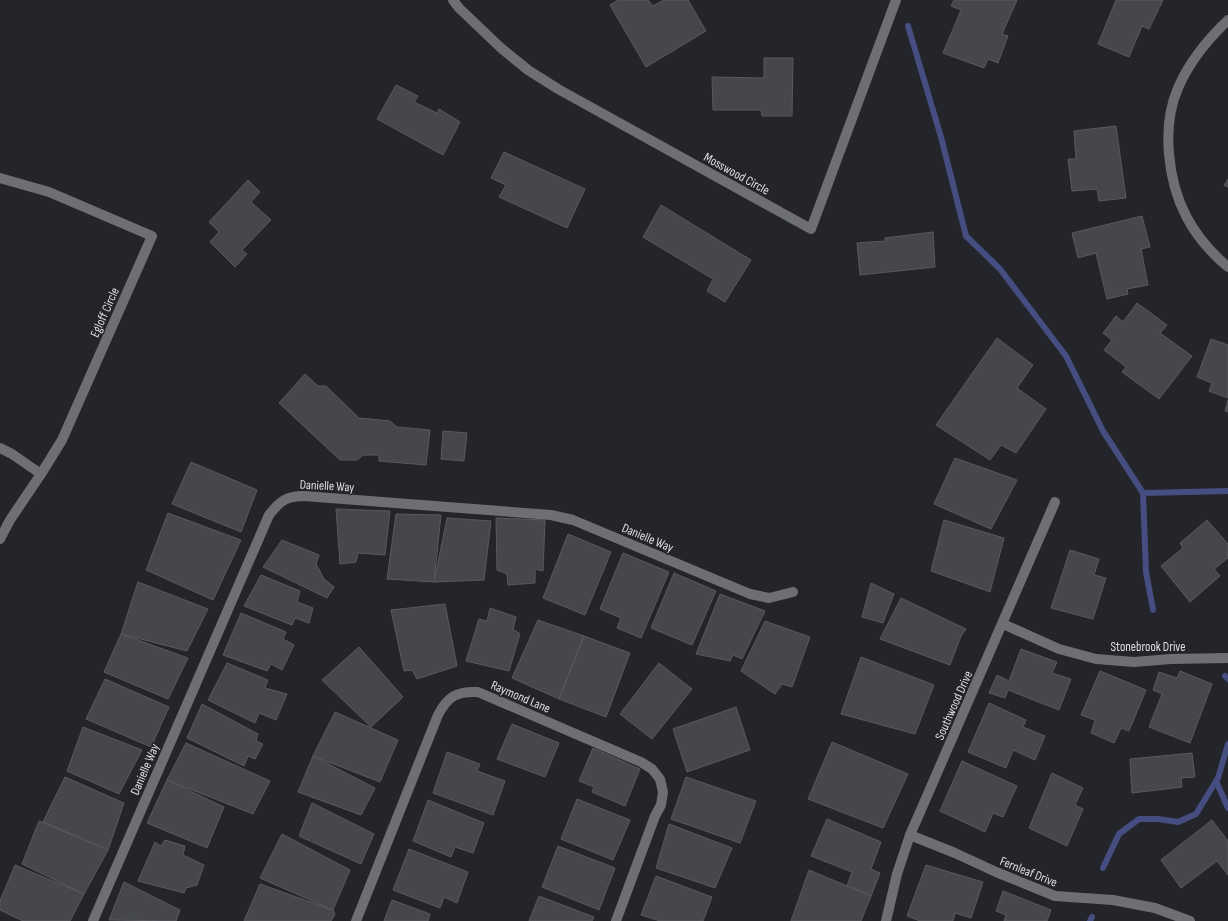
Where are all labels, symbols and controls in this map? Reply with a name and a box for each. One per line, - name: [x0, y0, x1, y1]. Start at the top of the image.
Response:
- street label: Mosswood Circle: [701, 149, 772, 199]
- street label: Egloff Circle: [87, 285, 123, 340]
- street label: Danielle Way: [299, 477, 355, 495]
- street label: Danielle Way: [619, 520, 676, 556]
- street label: Stonebrook Drive: [1110, 639, 1186, 655]
- street label: Southwood Drive: [932, 668, 976, 743]
- street label: Raymond Lane: [488, 677, 553, 717]
- street label: Danielle Way: [127, 741, 163, 798]
- street label: Fernleaf Drive: [998, 853, 1060, 891]

